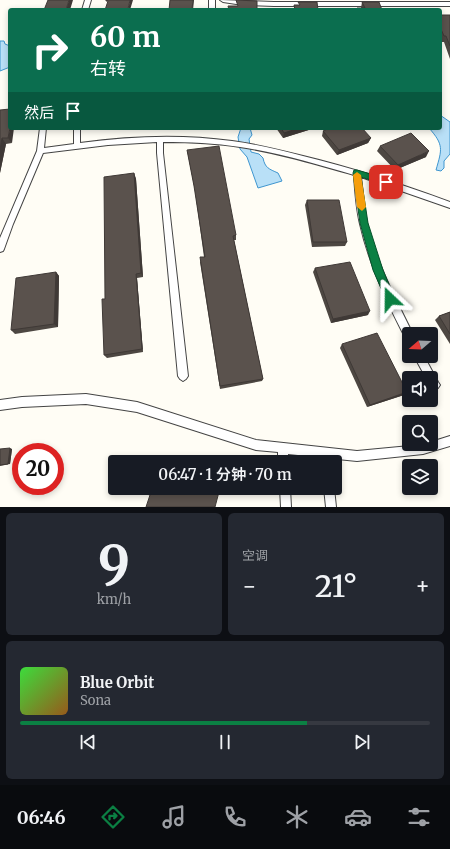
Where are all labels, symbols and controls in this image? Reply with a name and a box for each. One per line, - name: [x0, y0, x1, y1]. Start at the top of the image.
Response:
- text: 60 m: [90, 19, 160, 55]
- icon: right: [24, 24, 76, 76]
- text: 右转: [90, 57, 126, 80]
- icon: arrive: [62, 100, 84, 122]
- text: 然后: [24, 103, 54, 122]
- pin: [369, 165, 403, 199]
- icon: arrive: [375, 171, 397, 193]
- position arrow: [369, 278, 411, 320]
- north arrow: [402, 327, 438, 363]
- map controls: [402, 327, 438, 495]
- button: sound: [402, 371, 438, 407]
- button: search: [402, 415, 438, 451]
- speed limit sign: 20: [12, 443, 64, 495]
- button: layers: [402, 459, 438, 495]
- text: 06:47 · 1 分钟 · 70 m: [158, 465, 292, 484]
- text: 9: [98, 532, 130, 597]
- text: 空调: [242, 547, 268, 564]
- text: 21°: [315, 567, 357, 605]
- text: −: [242, 572, 257, 600]
- text: +: [415, 572, 430, 600]
- text: km/h: [97, 591, 131, 608]
- text: Blue Orbit: [80, 673, 154, 692]
- text: Sona: [80, 692, 111, 709]
- icon: previous: [77, 731, 99, 753]
- icon: pause: [214, 731, 236, 753]
- icon: next: [351, 731, 373, 753]
- icon: directions: [99, 803, 127, 831]
- icon: music: [160, 803, 188, 831]
- icon: phone: [221, 803, 249, 831]
- icon: climate: [283, 803, 311, 831]
- icon: car: [344, 803, 372, 831]
- icon: filters: [405, 803, 433, 831]
- text: 06:46: [17, 806, 65, 829]

